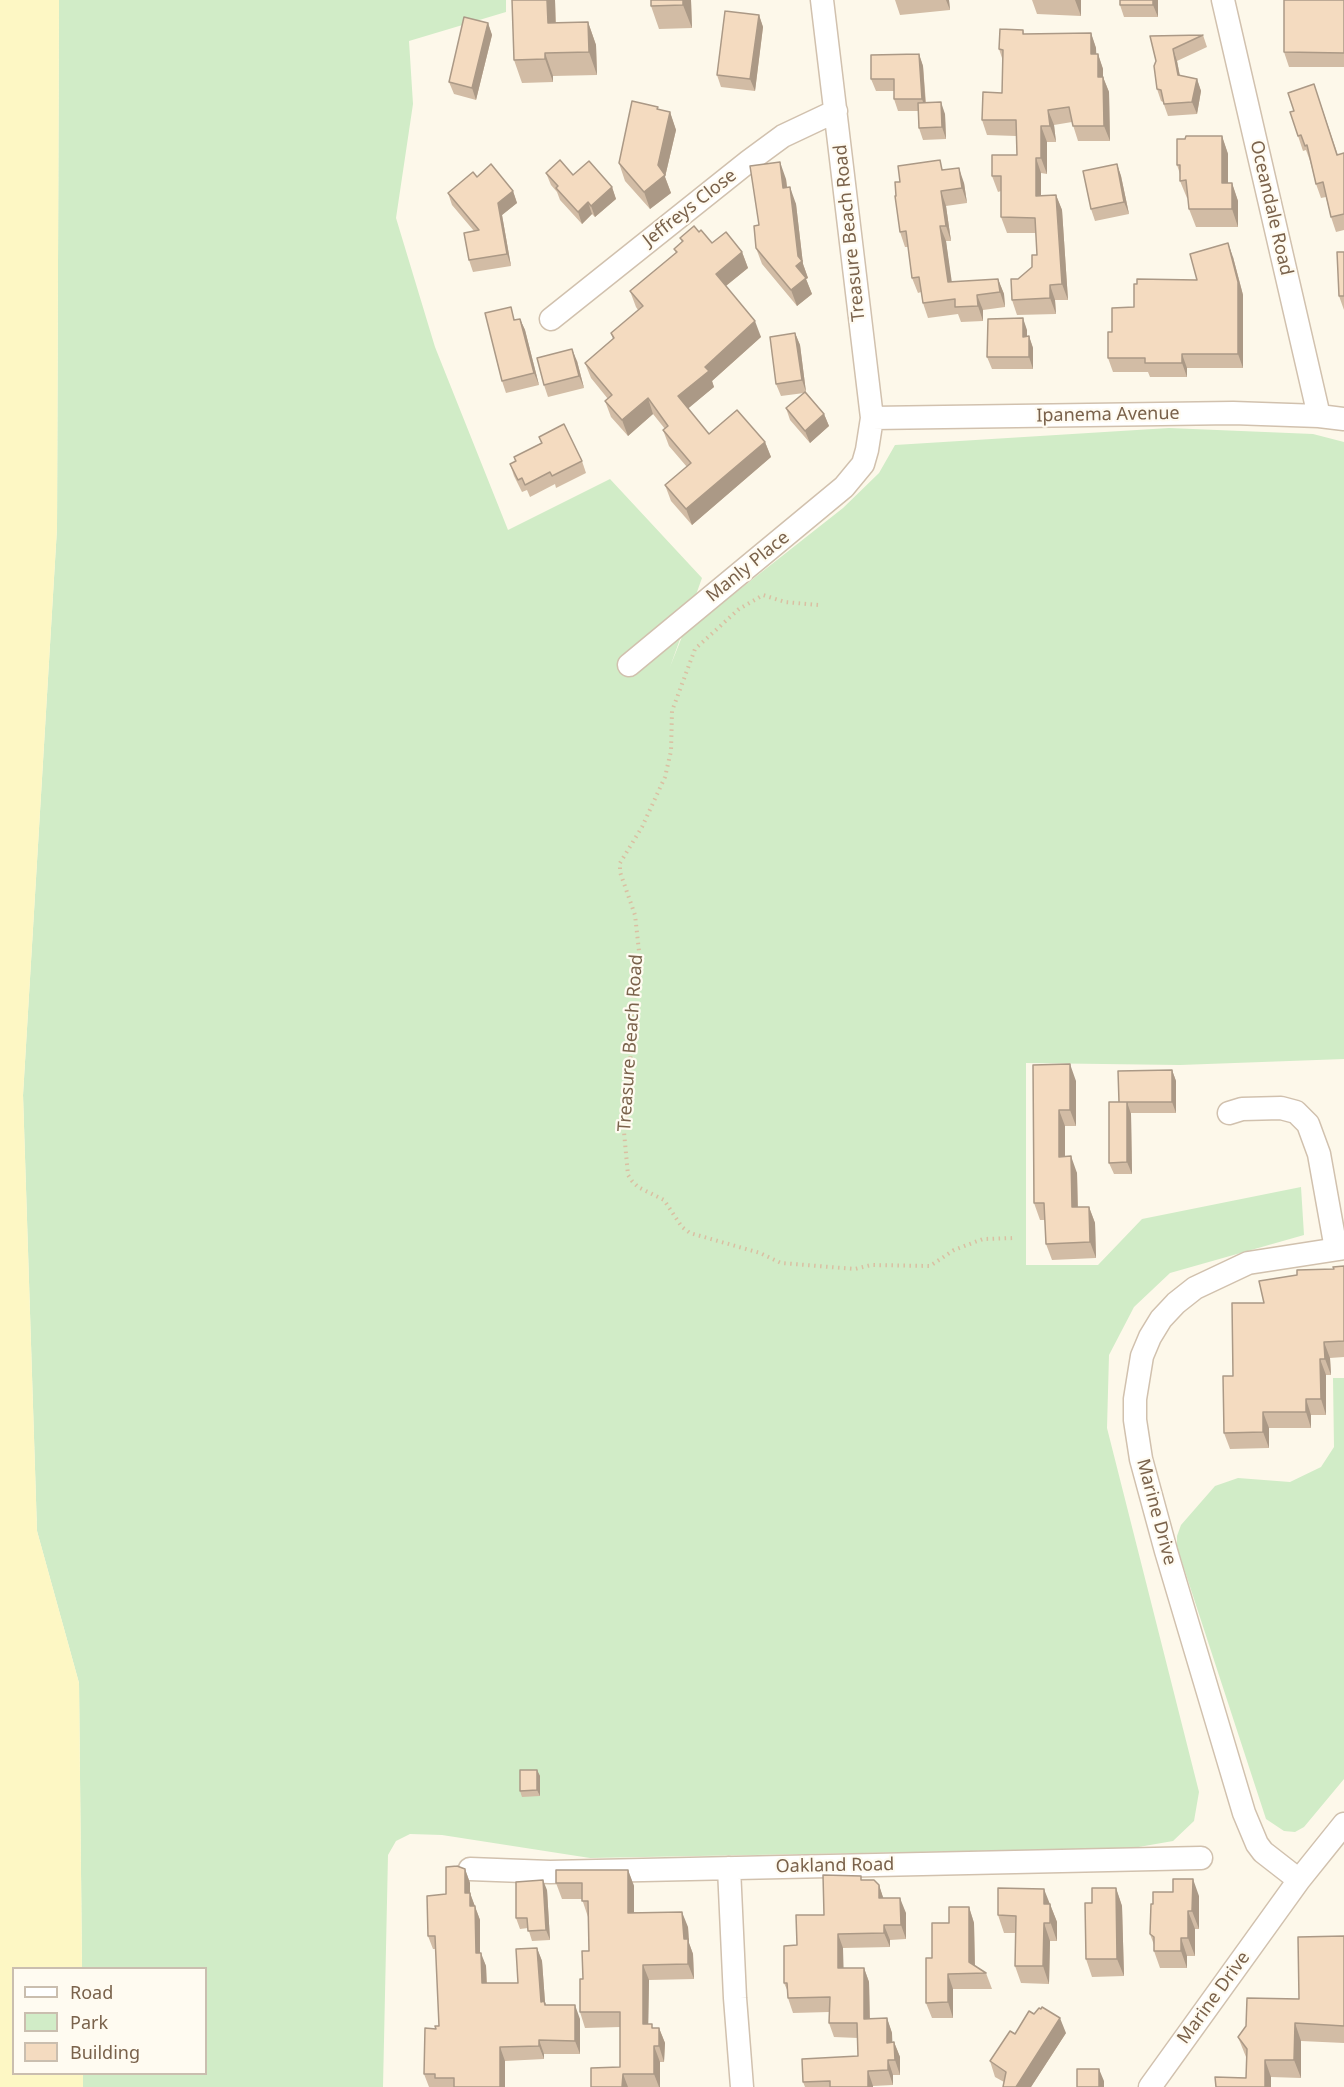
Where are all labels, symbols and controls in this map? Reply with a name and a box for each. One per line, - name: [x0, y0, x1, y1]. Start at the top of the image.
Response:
- street label: Oceandale Road: [1245, 138, 1297, 278]
- street label: Treasure Beach Road: [830, 143, 870, 323]
- street label: Jeffreys Close: [639, 165, 741, 251]
- street label: Ipanema Avenue: [1036, 403, 1180, 427]
- street label: Manly Place: [702, 527, 794, 607]
- street label: Treasure Beach Road: [614, 954, 648, 1132]
- street label: Marine Drive: [1131, 1457, 1181, 1567]
- street label: Oakland Road: [776, 1854, 894, 1878]
- street label: Marine Drive: [1173, 1948, 1255, 2048]
- legend: [12, 1967, 207, 2075]
- text: Road: [70, 1980, 113, 2004]
- text: Park: [70, 2010, 108, 2034]
- text: Building: [70, 2040, 140, 2064]

